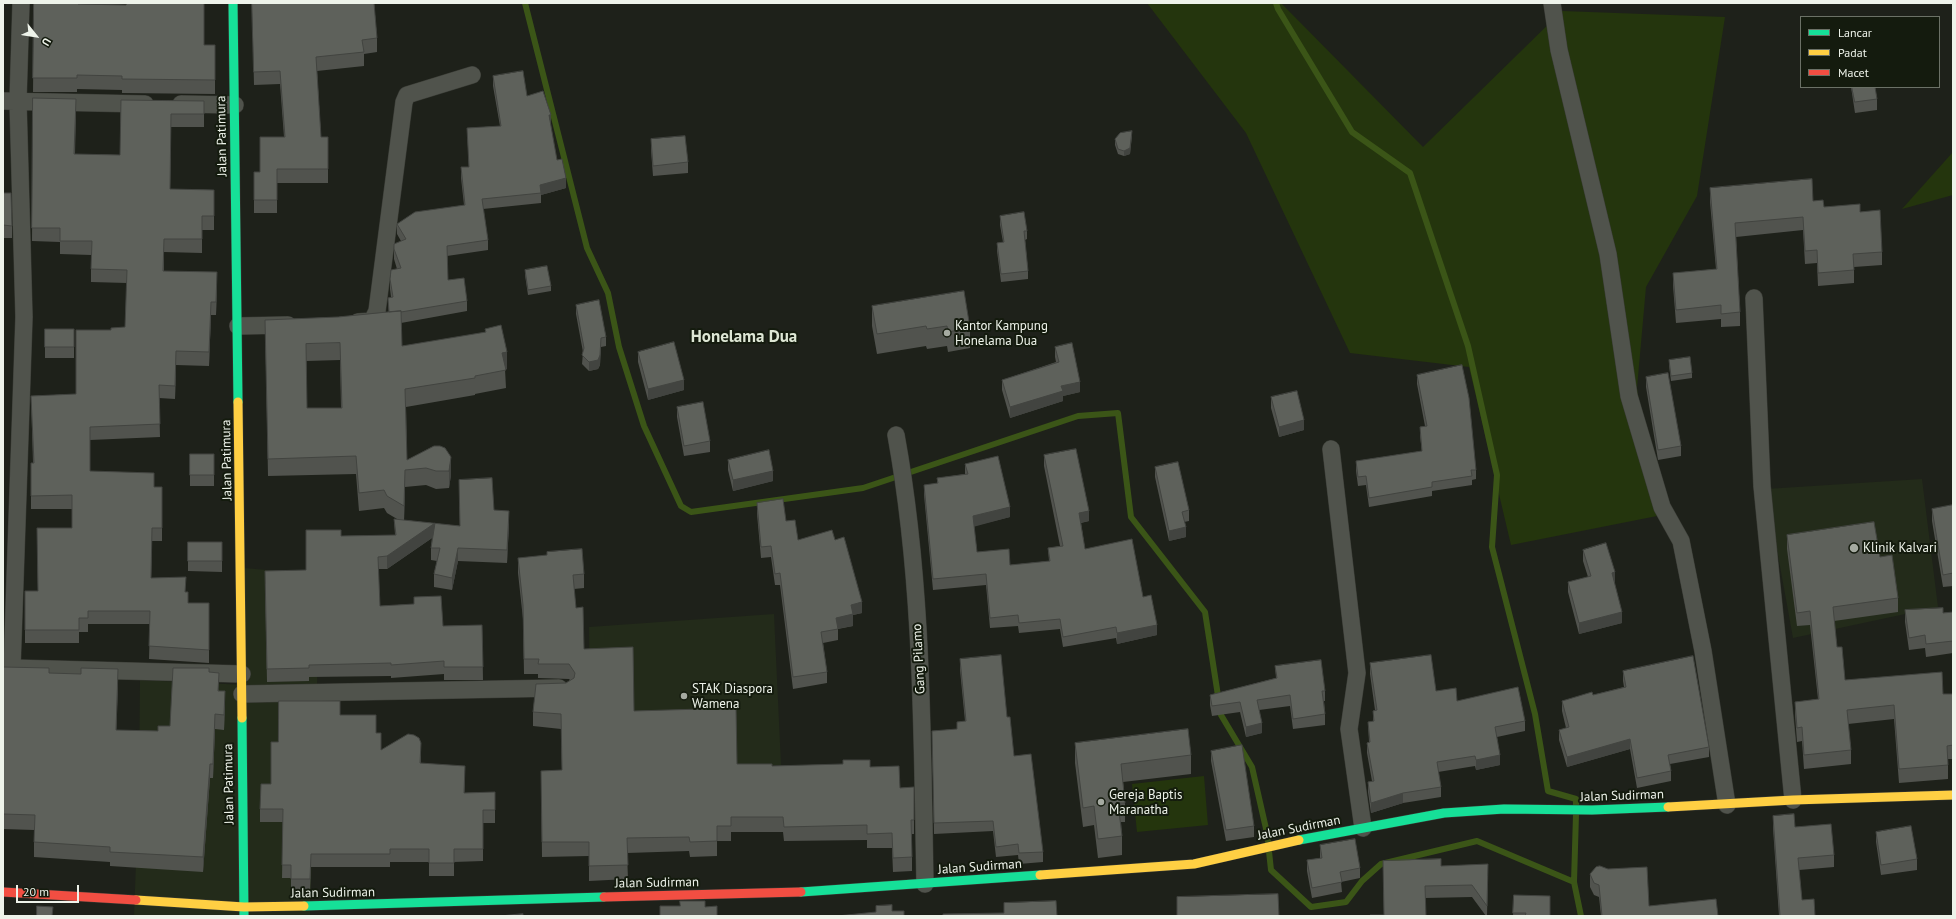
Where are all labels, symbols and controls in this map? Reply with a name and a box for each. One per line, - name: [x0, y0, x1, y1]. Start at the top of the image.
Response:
- north arrow: [16, 16, 56, 56]
- legend: [1800, 16, 1940, 88]
- text: Lancar: [1838, 25, 1872, 40]
- text: U: [39, 36, 54, 48]
- text: Padat: [1838, 45, 1867, 60]
- text: Macet: [1838, 65, 1869, 80]
- street label: Jalan Patimura: [213, 96, 231, 176]
- place label: Kantor Kampung Honelama Dua: [955, 318, 1048, 349]
- district label: Honelama Dua: [691, 327, 797, 347]
- marker: Kantor Kampung Honelama Dua: [942, 328, 952, 338]
- street label: Jalan Patimura: [218, 420, 236, 500]
- place label: Klinik Kalvari: [1863, 540, 1937, 556]
- marker: Klinik Kalvari: [1848, 542, 1860, 554]
- street label: Gang Pilamo: [909, 623, 929, 695]
- place label: STAK Diaspora Wamena: [692, 681, 773, 712]
- marker: STAK Diaspora Wamena: [679, 691, 689, 701]
- street label: Jalan Patimura: [220, 744, 238, 824]
- place label: Gereja Baptis Maranatha: [1109, 787, 1182, 818]
- street label: Jalan Sudirman: [1580, 787, 1664, 805]
- marker: Gereja Baptis Maranatha: [1096, 797, 1106, 807]
- street label: Jalan Sudirman: [1256, 812, 1342, 844]
- street label: Jalan Sudirman: [938, 856, 1022, 878]
- street label: Jalan Sudirman: [615, 874, 699, 892]
- scale bar: [18, 877, 81, 903]
- text: 20 m: [23, 884, 49, 899]
- street label: Jalan Sudirman: [291, 884, 375, 902]

